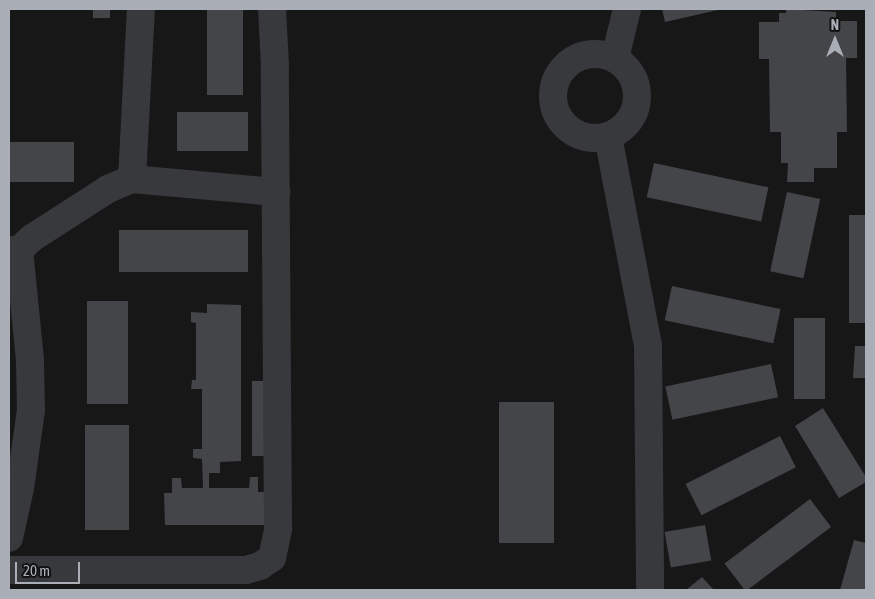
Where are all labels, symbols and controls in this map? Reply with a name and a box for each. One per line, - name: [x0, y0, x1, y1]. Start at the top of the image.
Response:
- north arrow: [810, 15, 860, 65]
- text: N: [831, 17, 839, 33]
- scale bar: [18, 552, 82, 584]
- text: 20 m: [23, 562, 50, 579]

